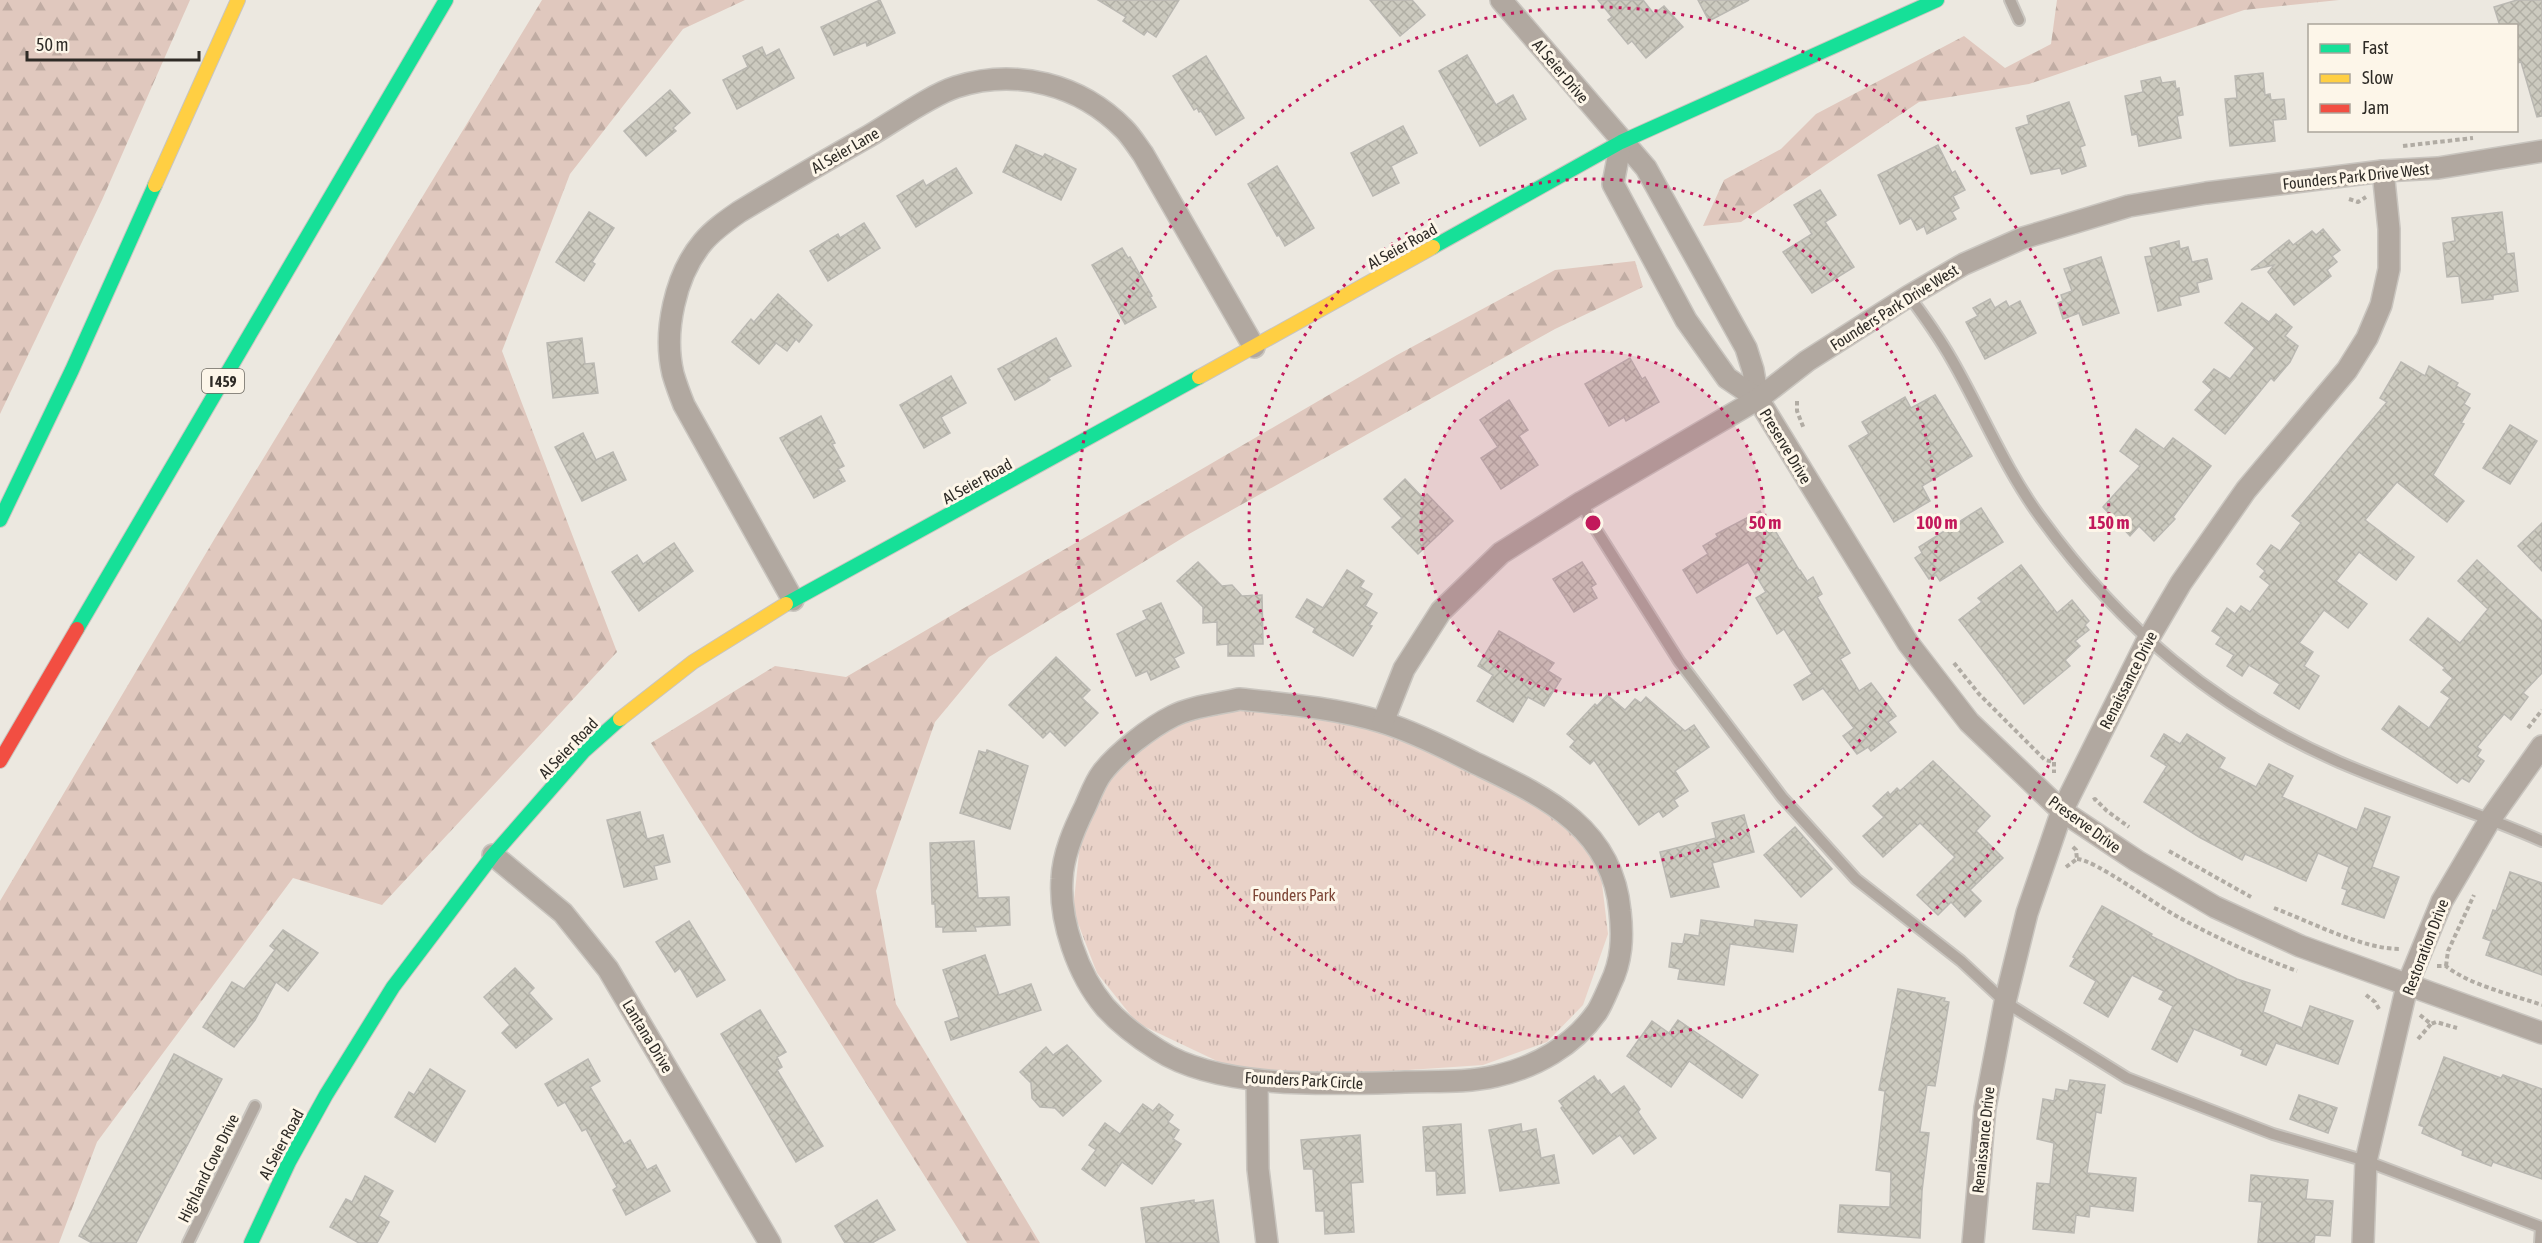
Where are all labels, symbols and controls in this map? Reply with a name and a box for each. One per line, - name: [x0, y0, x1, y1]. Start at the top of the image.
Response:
- scale bar: [27, 24, 200, 62]
- legend: [2308, 24, 2518, 132]
- text: 50 m: [36, 34, 68, 55]
- street label: Al Seier Drive: [1529, 36, 1593, 106]
- text: Fast: [2362, 37, 2389, 58]
- text: Slow: [2362, 67, 2393, 88]
- text: Jam: [2362, 97, 2389, 118]
- street label: Al Seier Lane: [808, 124, 882, 176]
- street label: Founders Park Drive West: [2282, 159, 2431, 193]
- street label: Al Seier Road: [1364, 220, 1440, 272]
- street label: Founders Park Drive West: [1827, 260, 1962, 354]
- road number: I 459: [202, 369, 244, 393]
- street label: Preserve Drive: [1757, 405, 1815, 487]
- street label: Al Seier Road: [939, 455, 1015, 507]
- text: 50 m: [1749, 512, 1781, 533]
- text: 100 m: [1917, 512, 1957, 533]
- text: 150 m: [2089, 512, 2129, 533]
- centre of rings: [1583, 513, 1603, 533]
- street label: Renaissance Drive: [2096, 628, 2160, 732]
- street label: Al Seier Road: [535, 714, 601, 782]
- street label: Preserve Drive: [2046, 792, 2124, 856]
- park label: Founders Park: [1252, 886, 1336, 904]
- street label: Restoration Drive: [2398, 896, 2452, 998]
- street label: Lantana Drive: [619, 996, 677, 1076]
- street label: Founders Park Circle: [1244, 1068, 1364, 1092]
- street label: Renaissance Drive: [1968, 1086, 1998, 1194]
- street label: Al Seier Road: [255, 1106, 307, 1182]
- street label: Highland Cove Drive: [174, 1111, 243, 1226]

